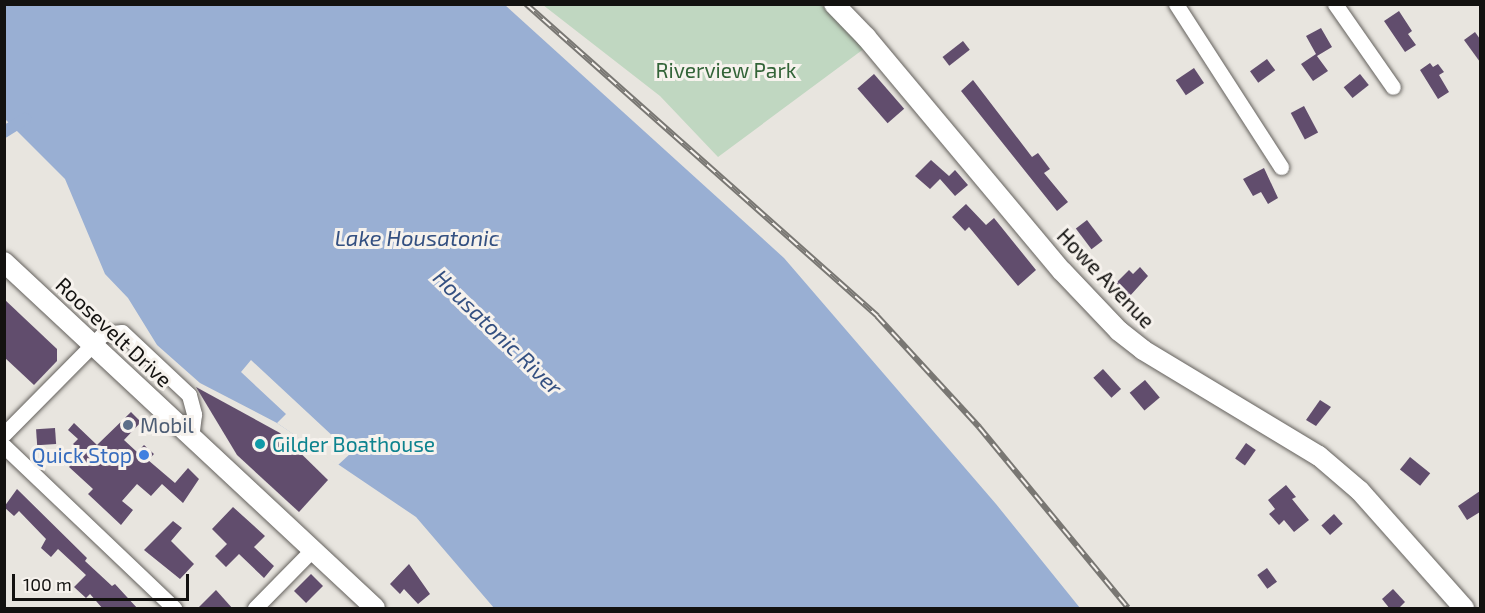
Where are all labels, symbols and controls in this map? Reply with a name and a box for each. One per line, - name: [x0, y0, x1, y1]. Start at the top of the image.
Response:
- park label: Riverview Park: [655, 57, 797, 83]
- street label: Howe Avenue: [1052, 223, 1160, 333]
- water label: Lake Housatonic: [335, 225, 499, 251]
- water label: Housatonic River: [428, 264, 568, 400]
- street label: Roosevelt Drive: [51, 272, 177, 392]
- place label: Mobil: [140, 412, 194, 438]
- marker: Mobil: [121, 418, 135, 432]
- place label: Gilder Boathouse: [272, 431, 436, 457]
- marker: Gilder Boathouse: [253, 437, 267, 451]
- place label: Quick Stop: [31, 442, 132, 468]
- marker: Quick Stop: [137, 448, 151, 462]
- scale bar: [15, 562, 192, 600]
- text: 100 m: [23, 573, 72, 595]

